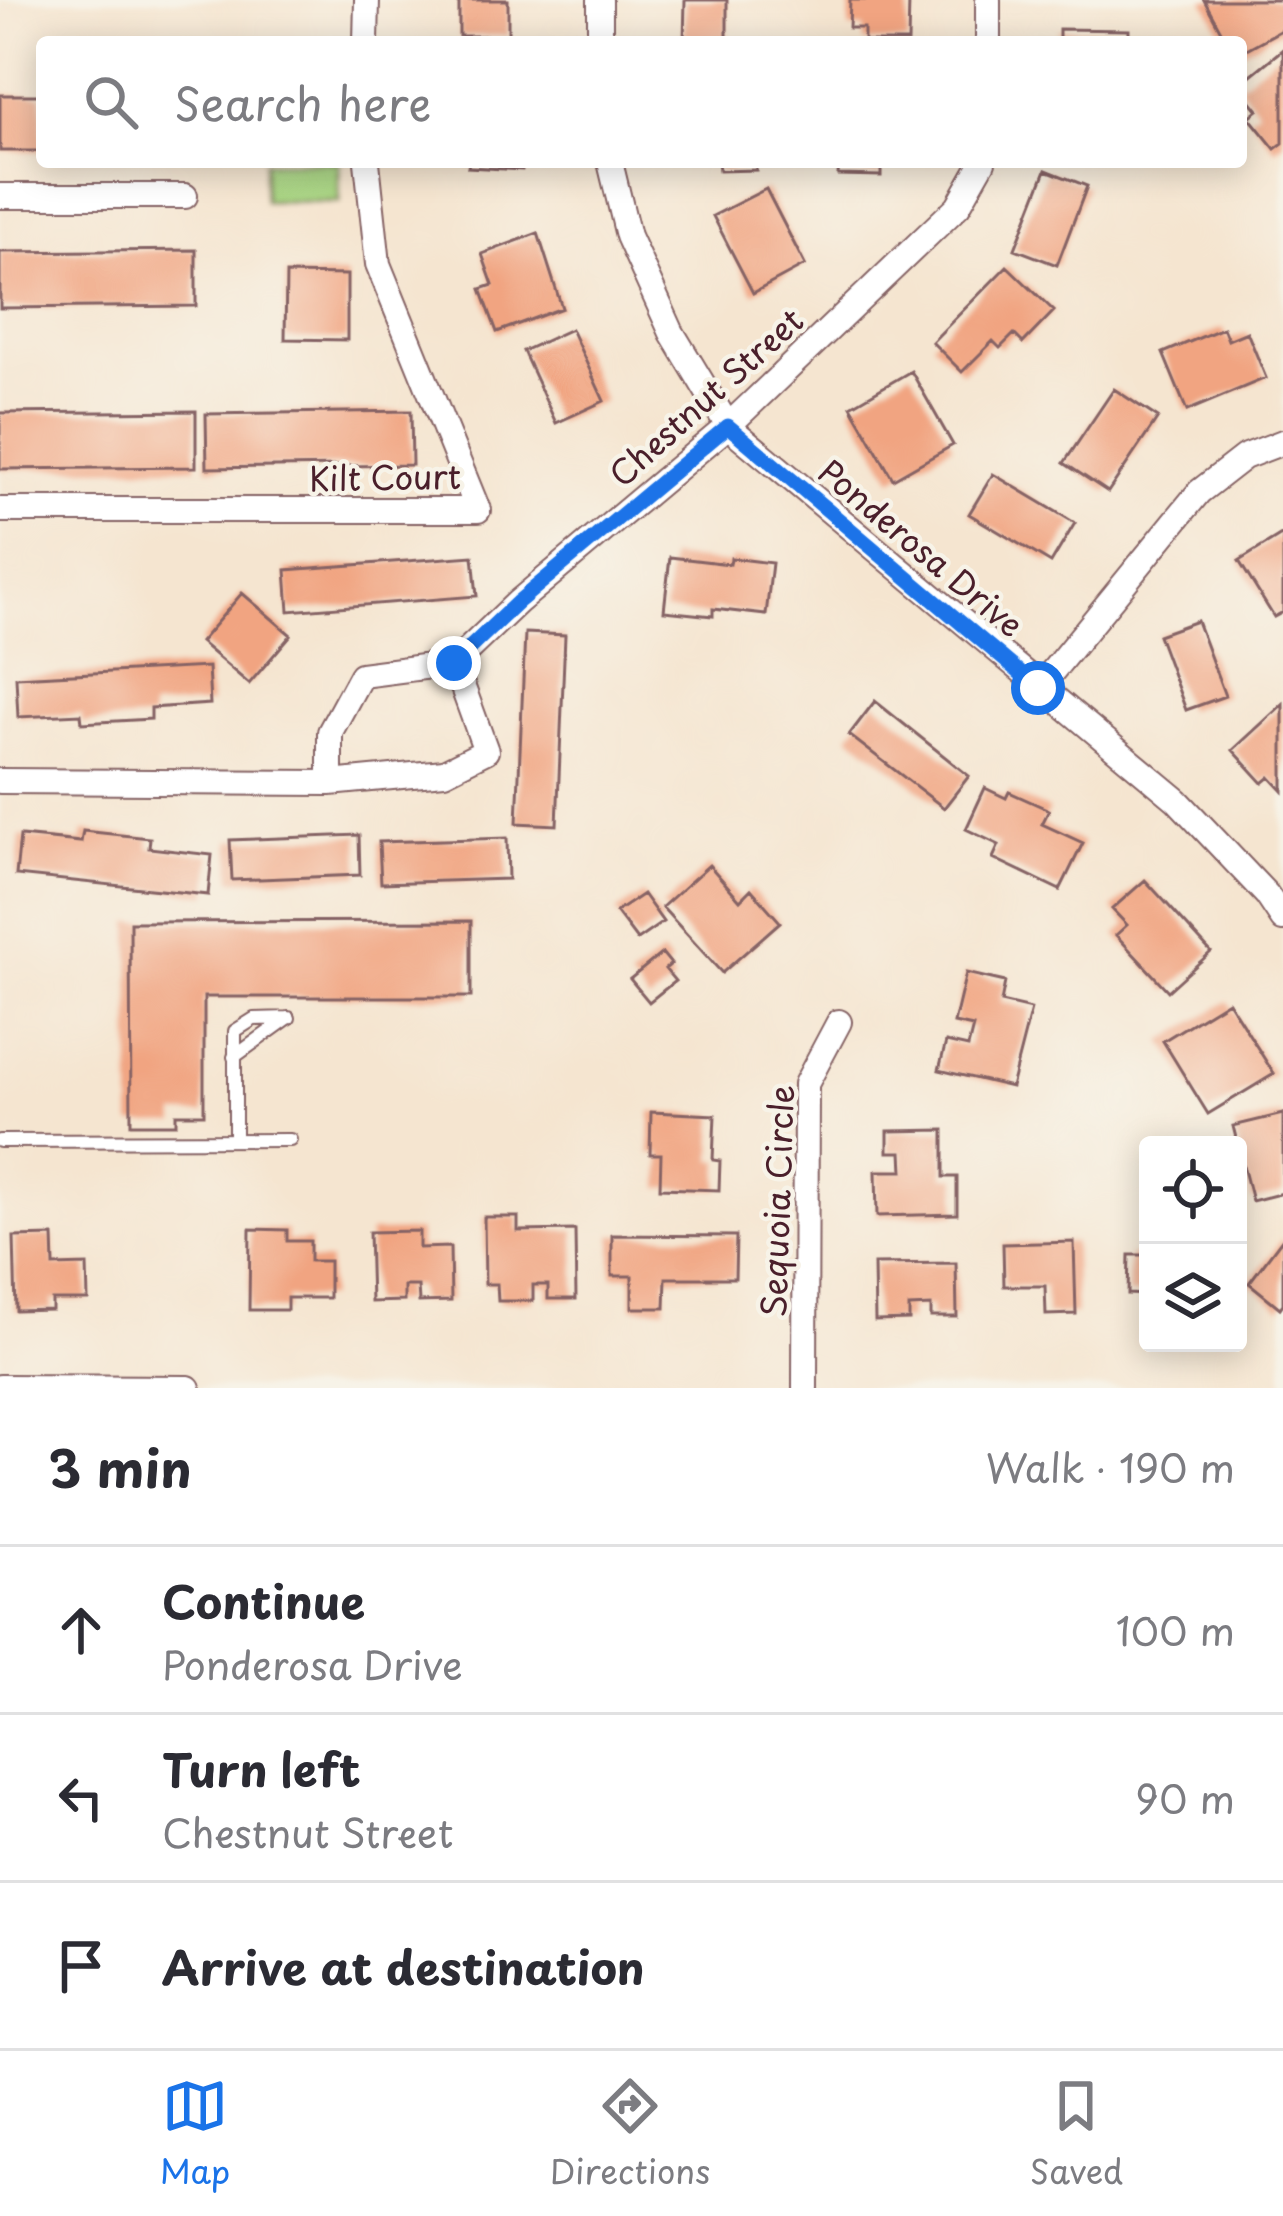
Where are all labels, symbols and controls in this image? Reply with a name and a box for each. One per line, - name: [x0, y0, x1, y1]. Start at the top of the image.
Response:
- search box: [36, 36, 1247, 168]
- text: Search here: [174, 68, 431, 136]
- icon: search: [78, 69, 144, 135]
- street label: Chestnut Street: [597, 295, 813, 497]
- street label: Ponderosa Drive: [808, 446, 1036, 648]
- street label: Kilt Court: [309, 450, 461, 502]
- route end: [427, 636, 481, 690]
- route start: [1011, 661, 1065, 715]
- street label: Sequoia Circle: [747, 1084, 805, 1318]
- map controls: [1139, 1136, 1247, 1352]
- button: locate: [1139, 1136, 1247, 1244]
- button: layers: [1139, 1244, 1247, 1352]
- text: 3 min: [48, 1428, 192, 1505]
- text: Walk · 190 m: [986, 1437, 1235, 1496]
- text: Continue: [162, 1566, 365, 1634]
- icon: ahead: [48, 1597, 114, 1663]
- text: 100 m: [1116, 1600, 1235, 1659]
- text: Ponderosa Drive: [162, 1634, 463, 1693]
- text: Turn left: [162, 1734, 361, 1802]
- icon: left: [48, 1765, 114, 1831]
- text: 90 m: [1135, 1768, 1235, 1827]
- text: Chestnut Street: [162, 1802, 453, 1861]
- text: Arrive at destination: [162, 1932, 645, 2000]
- icon: arrive: [48, 1933, 114, 1999]
- tab: Map: [160, 2073, 230, 2195]
- tab: Directions: [550, 2073, 710, 2195]
- tab: Saved: [1030, 2073, 1123, 2195]

